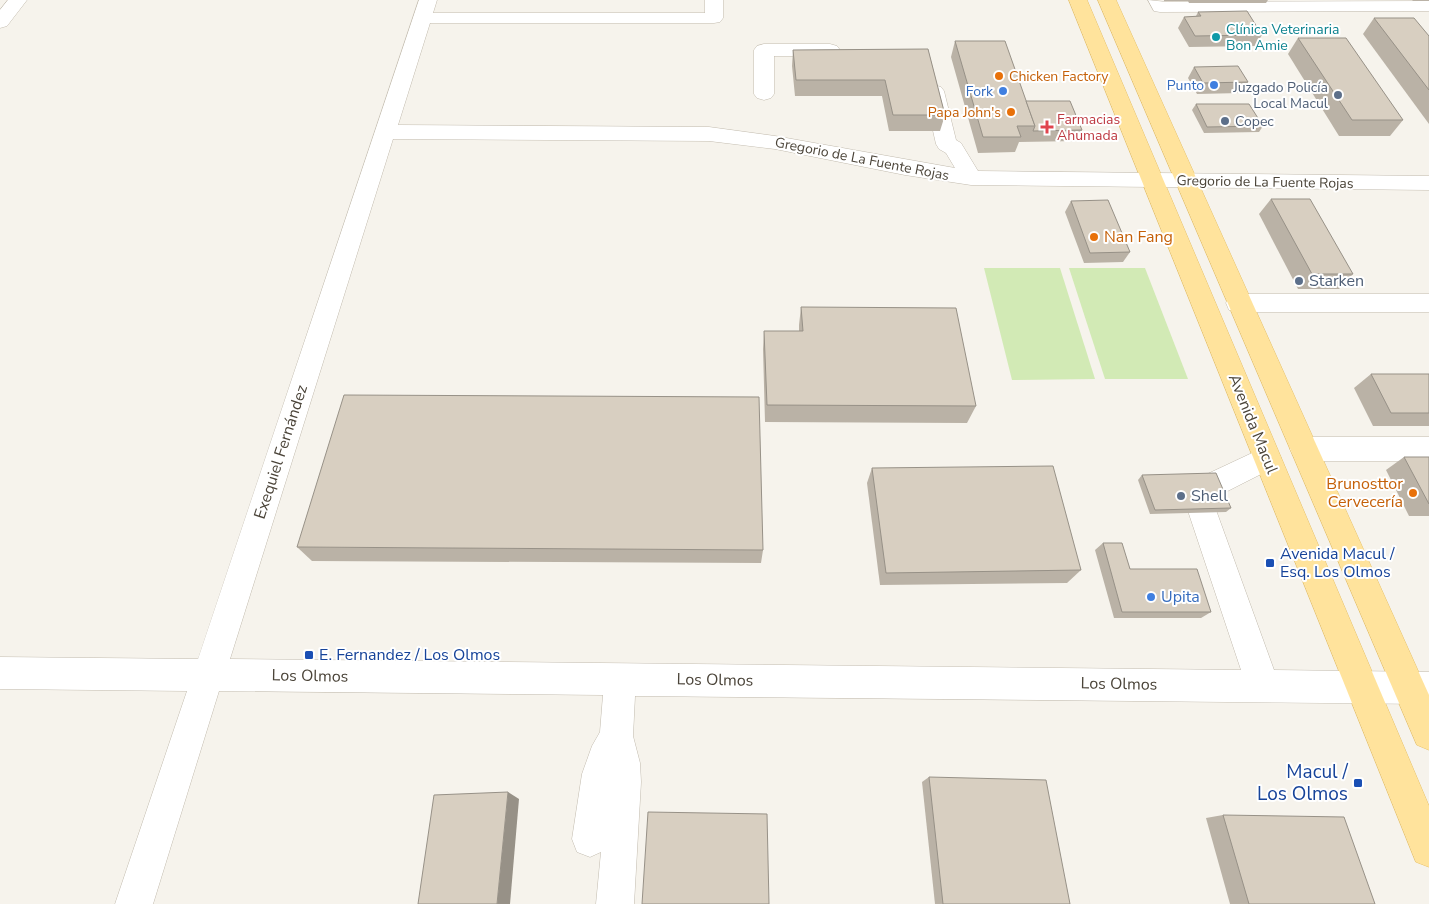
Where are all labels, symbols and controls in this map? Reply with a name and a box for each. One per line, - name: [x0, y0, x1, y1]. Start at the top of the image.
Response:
- place label: Clínica Veterinaria Bon Amie: [1226, 20, 1339, 55]
- marker: Clínica Veterinaria Bon Amie: [1210, 31, 1222, 43]
- place label: Chicken Factory: [1009, 67, 1109, 86]
- marker: Chicken Factory: [993, 70, 1005, 82]
- place label: Punto: [1167, 76, 1204, 95]
- place label: Juzgado Policía Local Macul: [1232, 78, 1329, 113]
- marker: Punto: [1208, 79, 1220, 91]
- place label: Fork: [966, 82, 994, 101]
- marker: Fork: [997, 85, 1009, 97]
- marker: Juzgado Policía Local Macul: [1332, 89, 1344, 101]
- place label: Papa John's: [928, 103, 1001, 122]
- marker: Papa John's: [1005, 106, 1017, 118]
- place label: Farmacias Ahumada: [1057, 110, 1120, 145]
- place label: Copec: [1235, 112, 1274, 131]
- marker: Copec: [1219, 115, 1231, 127]
- marker: Farmacias Ahumada: [1041, 121, 1053, 133]
- street label: Gregorio de La Fuente Rojas: [773, 133, 951, 185]
- street label: Gregorio de La Fuente Rojas: [1176, 171, 1354, 193]
- place label: Nan Fang: [1104, 226, 1173, 248]
- marker: Nan Fang: [1088, 231, 1100, 243]
- place label: Starken: [1309, 270, 1364, 292]
- marker: Starken: [1293, 275, 1305, 287]
- street label: Avenida Macul: [1223, 371, 1283, 477]
- street label: Exequiel Fernández: [249, 382, 313, 522]
- place label: Brunosttor Cervecería: [1326, 473, 1403, 513]
- place label: Shell: [1191, 485, 1228, 507]
- marker: Brunosttor Cervecería: [1407, 487, 1419, 499]
- marker: Shell: [1175, 490, 1187, 502]
- place label: Avenida Macul / Esq. Los Olmos: [1280, 543, 1395, 583]
- marker: Avenida Macul / Esq. Los Olmos: [1264, 557, 1276, 569]
- place label: Upita: [1161, 586, 1200, 608]
- marker: Upita: [1145, 591, 1157, 603]
- place label: E. Fernandez / Los Olmos: [319, 644, 500, 666]
- marker: E. Fernandez / Los Olmos: [303, 649, 315, 661]
- street label: Los Olmos: [272, 664, 348, 688]
- street label: Los Olmos: [677, 668, 753, 692]
- street label: Los Olmos: [1081, 672, 1157, 696]
- place label: Macul / Los Olmos: [1257, 759, 1349, 807]
- marker: Macul / Los Olmos: [1352, 777, 1364, 789]

